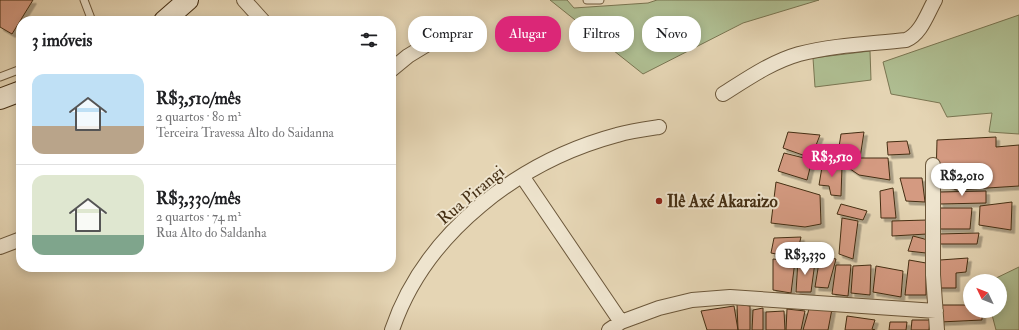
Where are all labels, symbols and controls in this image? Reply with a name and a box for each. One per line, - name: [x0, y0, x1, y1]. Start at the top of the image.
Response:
- chip: Comprar: [408, 16, 487, 52]
- chip: Alugar: [495, 16, 561, 52]
- chip: Filtros: [569, 16, 634, 52]
- chip: Novo: [642, 16, 701, 52]
- icon: filters: [358, 29, 380, 51]
- text: 3 imóveis: [32, 30, 92, 51]
- text: R$3,510/mês: [156, 88, 241, 109]
- icon: home: [64, 90, 112, 138]
- text: 2 quartos · 80 m²: [156, 109, 241, 125]
- text: Terceira Travessa Alto do Saidanna: [156, 125, 334, 141]
- pin: R$3,510: [795, 144, 869, 178]
- text: R$3,510: [811, 149, 853, 165]
- street label: Rua Pirangi: [433, 161, 509, 229]
- pin: R$2,010: [925, 163, 999, 197]
- text: R$2,010: [940, 168, 984, 184]
- text: R$3,330/mês: [156, 188, 241, 209]
- icon: home: [64, 191, 112, 239]
- place label: Ilê Axé Akaraizo: [667, 191, 778, 212]
- marker: Ilê Axé Akaraizo: [654, 196, 664, 206]
- text: 2 quartos · 74 m²: [156, 209, 241, 225]
- text: Rua Alto do Saldanha: [156, 225, 267, 241]
- pin: R$3,330: [768, 242, 842, 276]
- text: R$3,330: [784, 247, 826, 263]
- north arrow: [963, 274, 1007, 318]
- map controls: [963, 274, 1007, 318]

